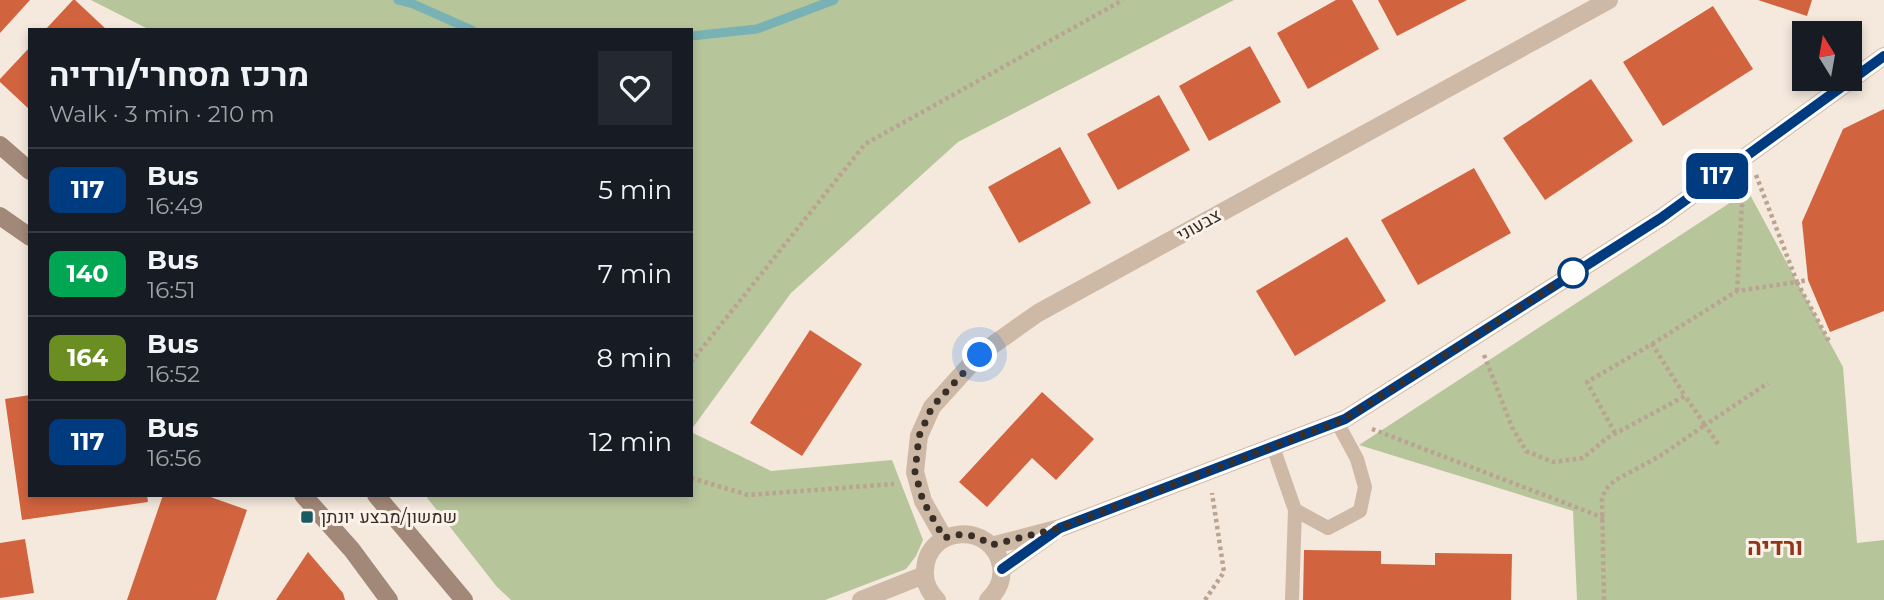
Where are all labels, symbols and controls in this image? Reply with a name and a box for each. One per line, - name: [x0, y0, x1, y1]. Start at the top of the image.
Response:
- north arrow: [1792, 21, 1862, 91]
- map controls: [1792, 21, 1862, 91]
- button: heart: [598, 51, 672, 125]
- text: מרכז מסחרי/ורדיה: [49, 54, 309, 94]
- text: Walk · 3 min · 210 m: [49, 100, 275, 128]
- line badge: 117: [1677, 153, 1757, 199]
- text: Bus: [147, 160, 199, 192]
- text: 117: [1700, 161, 1734, 190]
- text: 5 min: [598, 174, 672, 206]
- text: 117: [71, 175, 104, 204]
- text: 16:49: [147, 192, 203, 220]
- street label: צבעוני: [1173, 204, 1225, 246]
- text: Bus: [147, 244, 199, 276]
- text: 7 min: [598, 258, 672, 290]
- unlabelled marker: [1558, 258, 1588, 288]
- text: 140: [66, 259, 109, 288]
- text: 16:51: [147, 276, 196, 304]
- text: Bus: [147, 328, 199, 360]
- your location: [962, 337, 997, 372]
- text: 8 min: [596, 342, 672, 374]
- text: 164: [67, 343, 108, 372]
- text: 16:52: [147, 360, 200, 388]
- text: Bus: [147, 412, 199, 444]
- text: 12 min: [589, 426, 672, 458]
- text: 117: [71, 427, 104, 456]
- text: 16:56: [147, 444, 201, 472]
- place label: שמשון/מבצע יונתן: [321, 506, 457, 528]
- marker: שמשון/מבצע יונתן: [299, 509, 315, 525]
- district label: ורדיה: [1747, 532, 1803, 561]

